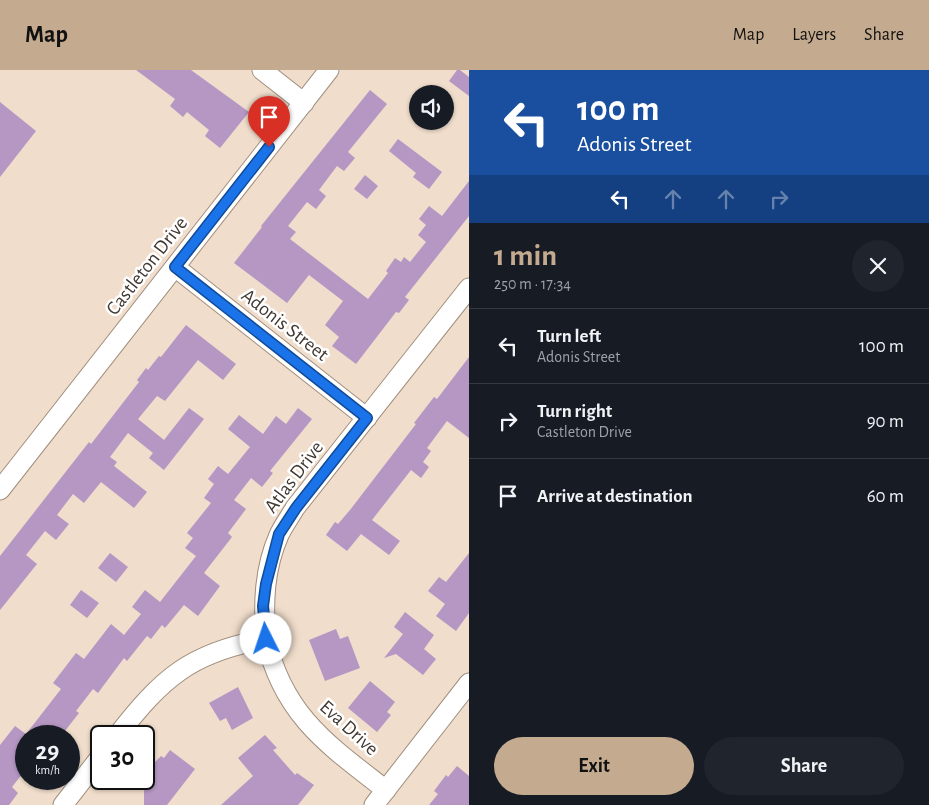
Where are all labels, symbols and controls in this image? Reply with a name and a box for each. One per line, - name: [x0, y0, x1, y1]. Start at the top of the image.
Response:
- text: Map: [25, 23, 68, 47]
- text: Map: [733, 26, 764, 44]
- text: Layers: [792, 26, 836, 44]
- text: Share: [864, 26, 904, 44]
- map controls: [409, 85, 454, 130]
- button: sound: [409, 85, 454, 130]
- icon: left: [494, 90, 559, 155]
- text: 100 m: [577, 92, 660, 127]
- pin: [248, 96, 290, 147]
- icon: arrive: [255, 103, 283, 131]
- text: Adonis Street: [577, 133, 692, 155]
- icon: left: [606, 185, 634, 213]
- icon: ahead: [659, 185, 687, 213]
- icon: ahead: [712, 185, 740, 213]
- icon: right: [765, 185, 793, 213]
- street label: Castleton Drive: [103, 213, 191, 319]
- button: close: [852, 240, 904, 292]
- text: 1 min: [494, 241, 557, 271]
- text: 250 m · 17:34: [494, 276, 571, 292]
- street label: Adonis Street: [238, 285, 333, 365]
- text: Turn left: [537, 327, 601, 346]
- icon: left: [494, 332, 522, 360]
- text: 100 m: [859, 337, 904, 356]
- text: Adonis Street: [537, 349, 620, 365]
- text: Turn right: [537, 402, 612, 421]
- icon: right: [494, 407, 522, 435]
- text: 90 m: [867, 412, 904, 431]
- text: Castleton Drive: [537, 424, 632, 440]
- street label: Atlas Drive: [261, 437, 327, 517]
- icon: arrive: [494, 482, 522, 510]
- text: Arrive at destination: [537, 487, 693, 506]
- text: 60 m: [867, 487, 904, 506]
- position arrow: [239, 612, 291, 664]
- street label: Eva Drive: [316, 697, 382, 759]
- speed limit sign: 30: [90, 725, 155, 790]
- button: Exit: [494, 737, 694, 795]
- button: Share: [704, 737, 904, 795]
- text: 29: [36, 739, 59, 764]
- text: km/h: [35, 764, 60, 776]

